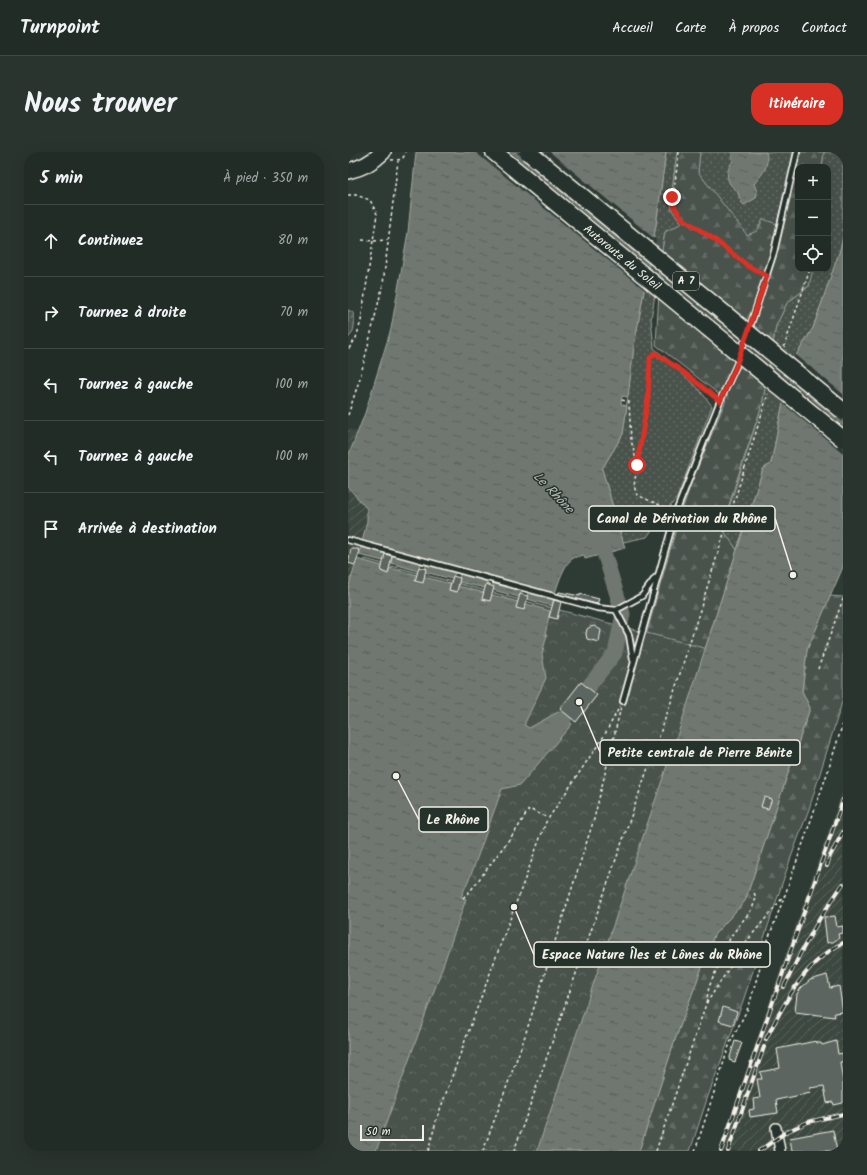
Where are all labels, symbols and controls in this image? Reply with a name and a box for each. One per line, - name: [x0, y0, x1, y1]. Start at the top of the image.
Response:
- text: Turnpoint: [20, 13, 100, 43]
- text: Accueil: [612, 17, 653, 39]
- text: Carte: [675, 17, 706, 39]
- text: À propos: [728, 17, 779, 39]
- text: Contact: [801, 17, 847, 39]
- text: Nous trouver: [24, 82, 177, 127]
- button: Itinéraire: [751, 83, 843, 125]
- map controls: [795, 164, 831, 272]
- button: +: [795, 164, 831, 200]
- text: 5 min: [40, 165, 83, 192]
- text: À pied · 350 m: [223, 168, 308, 189]
- route end: [663, 188, 681, 206]
- button: −: [795, 200, 831, 236]
- street label: Autoroute du Soleil: [579, 220, 665, 295]
- text: Continuez: [78, 229, 143, 253]
- icon: ahead: [40, 230, 62, 252]
- text: 80 m: [278, 230, 308, 251]
- button: locate: [795, 236, 831, 272]
- road number: A 7: [673, 272, 699, 290]
- text: Tournez à droite: [78, 301, 186, 325]
- icon: right: [40, 302, 62, 324]
- text: 70 m: [280, 302, 308, 323]
- text: Tournez à gauche: [78, 373, 193, 397]
- icon: left: [40, 374, 62, 396]
- text: 100 m: [275, 374, 308, 395]
- text: Tournez à gauche: [78, 445, 193, 469]
- icon: left: [40, 446, 62, 468]
- text: 100 m: [275, 446, 308, 467]
- route start: [628, 456, 646, 474]
- water label: Le Rhône: [528, 467, 579, 520]
- callout: Canal de Dérivation du Rhône: [589, 506, 775, 531]
- text: Canal de Dérivation du Rhône: [597, 509, 768, 530]
- text: Arrivée à destination: [78, 517, 217, 541]
- icon: arrive: [40, 518, 62, 540]
- callout: Petite centrale de Pierre Bénite: [600, 740, 800, 765]
- text: Petite centrale de Pierre Bénite: [608, 743, 793, 764]
- callout: Le Rhône: [419, 807, 488, 832]
- text: Le Rhône: [426, 810, 480, 831]
- callout: Espace Nature Îles et Lônes du Rhône: [534, 942, 770, 967]
- text: Espace Nature Îles et Lônes du Rhône: [542, 945, 763, 966]
- scale bar: [360, 1123, 424, 1142]
- text: 50 m: [366, 1123, 391, 1141]

